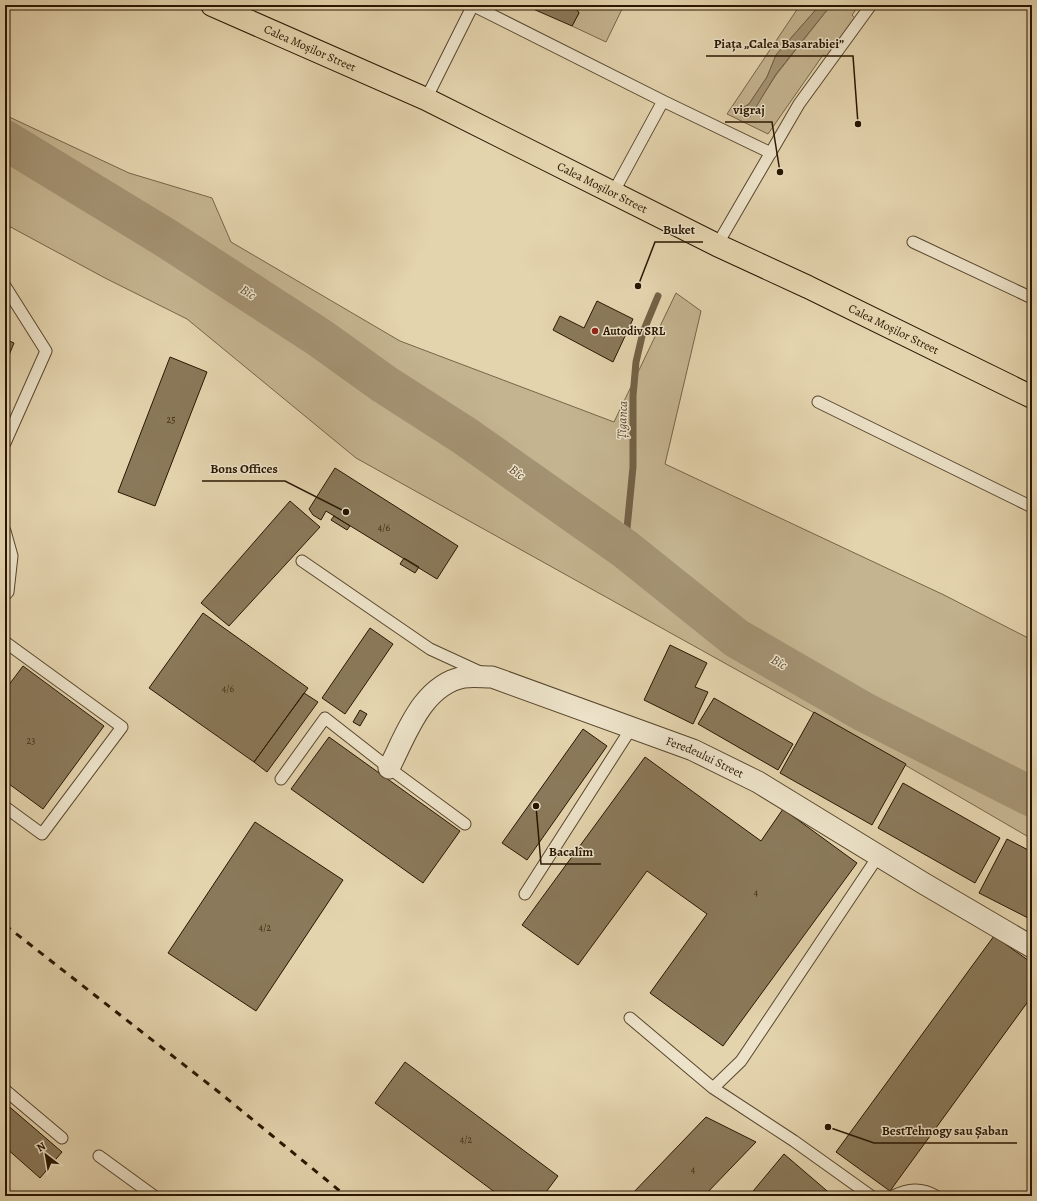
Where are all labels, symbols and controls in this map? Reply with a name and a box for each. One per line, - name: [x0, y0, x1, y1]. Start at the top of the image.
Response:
- street label: Calea Moșilor Street: [261, 21, 359, 75]
- callout: Piața „Calea Basarabiei”: [706, 31, 853, 56]
- text: Piața „Calea Basarabiei”: [714, 35, 844, 52]
- callout: vigraj: [725, 97, 772, 122]
- text: vigraj: [732, 101, 765, 118]
- street label: Calea Moșilor Street: [554, 158, 650, 217]
- callout: Buket: [655, 217, 703, 242]
- text: Buket: [663, 221, 696, 238]
- water label: Bîc: [237, 281, 259, 304]
- street label: Calea Moșilor Street: [846, 300, 942, 358]
- place label: Autodiv SRL: [602, 323, 666, 339]
- marker: Autodiv SRL: [590, 326, 600, 336]
- water label: Țîganca: [613, 401, 631, 439]
- house number: 25: [166, 413, 176, 426]
- callout: Bons Offices: [202, 456, 285, 481]
- text: Bons Offices: [210, 460, 278, 477]
- water label: Bîc: [506, 461, 529, 484]
- house number: 4/6: [378, 521, 391, 534]
- water label: Bîc: [768, 651, 790, 673]
- house number: 4/6: [222, 682, 235, 695]
- street label: Feredeului Street: [664, 733, 746, 782]
- house number: 23: [27, 734, 35, 747]
- callout: Bacalîm: [541, 839, 601, 864]
- text: Bacalîm: [549, 843, 593, 860]
- house number: 4: [754, 886, 759, 899]
- house number: 4/2: [259, 921, 272, 934]
- callout: BestTehnogy sau Șaban: [874, 1118, 1017, 1143]
- text: BestTehnogy sau Șaban: [882, 1122, 1009, 1139]
- house number: 4/2: [460, 1133, 473, 1146]
- north arrow: [26, 1135, 66, 1175]
- text: N: [34, 1138, 48, 1155]
- house number: 4: [691, 1163, 696, 1176]

